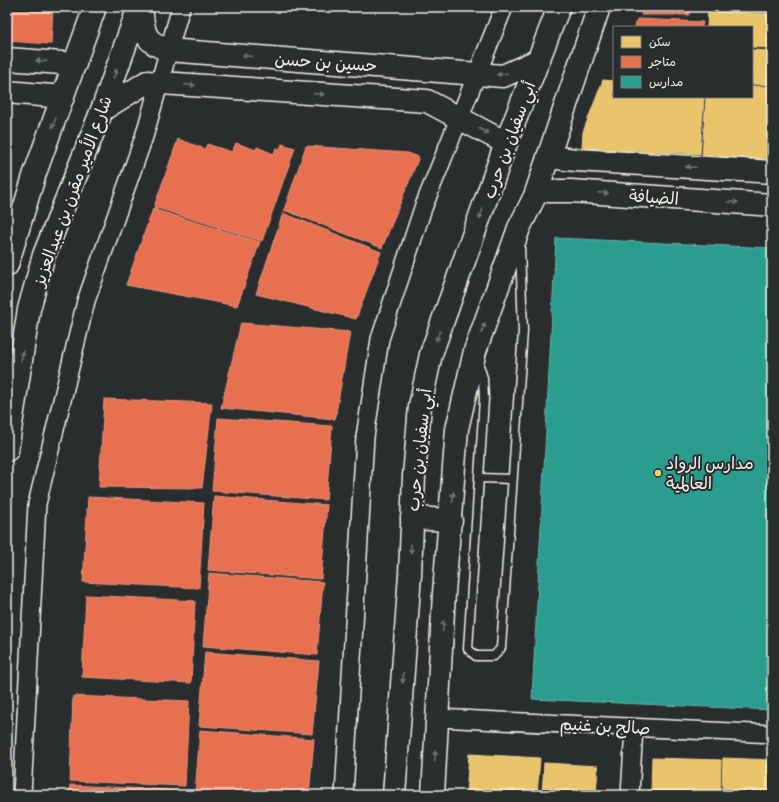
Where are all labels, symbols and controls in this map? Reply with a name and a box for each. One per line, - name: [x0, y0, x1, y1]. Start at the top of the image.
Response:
- legend: [613, 26, 753, 98]
- text: سكن: [649, 35, 671, 49]
- street label: حسين بن حسن: [274, 48, 378, 76]
- one-way arrow: [241, 53, 253, 60]
- text: متاجر: [648, 55, 676, 70]
- one-way arrow: [35, 58, 47, 65]
- one-way arrow: [112, 68, 118, 80]
- one-way arrow: [496, 71, 509, 77]
- text: مدارس: [649, 75, 683, 89]
- street label: أبي سفيان بن حرب: [478, 79, 544, 203]
- one-way arrow: [184, 81, 196, 88]
- one-way arrow: [313, 90, 325, 97]
- street label: شارع الأمير مقرن بن عبدالعزيز: [27, 93, 118, 292]
- one-way arrow: [50, 117, 56, 129]
- one-way arrow: [478, 128, 489, 135]
- one-way arrow: [684, 164, 697, 170]
- street label: الضيافة: [628, 185, 680, 209]
- one-way arrow: [597, 190, 610, 197]
- one-way arrow: [727, 198, 739, 205]
- one-way arrow: [478, 208, 484, 220]
- one-way arrow: [481, 322, 487, 334]
- one-way arrow: [434, 331, 440, 343]
- one-way arrow: [19, 350, 25, 362]
- street label: أبي سفيان بن حرب: [403, 388, 440, 513]
- place label: مدارس الرواد العالمية: [666, 453, 754, 493]
- marker: مدارس الرواد العالمية: [653, 468, 663, 478]
- one-way arrow: [449, 491, 456, 503]
- one-way arrow: [408, 542, 414, 555]
- one-way arrow: [439, 620, 446, 632]
- one-way arrow: [399, 671, 406, 684]
- street label: صالح بن غنيم: [559, 714, 651, 741]
- one-way arrow: [432, 750, 439, 762]

